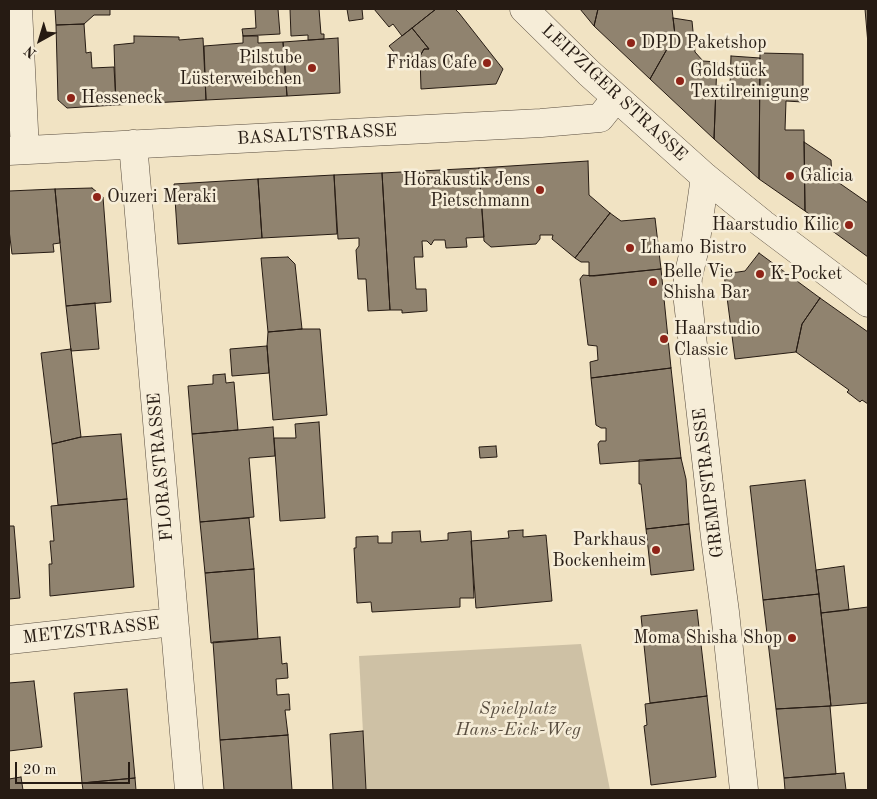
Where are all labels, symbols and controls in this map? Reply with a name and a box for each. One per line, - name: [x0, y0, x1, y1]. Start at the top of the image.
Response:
- north arrow: [15, 15, 65, 65]
- street label: LEIPZIGER STRASSE: [537, 20, 691, 166]
- place label: DPD Paketshop: [641, 32, 766, 54]
- marker: DPD Paketshop: [625, 37, 637, 49]
- text: N: [22, 43, 39, 60]
- place label: Pilstube Lüsterweibchen: [179, 47, 302, 90]
- place label: Fridas Cafe: [386, 52, 477, 74]
- marker: Fridas Cafe: [481, 57, 493, 69]
- place label: Goldstück Textilreinigung: [690, 60, 809, 102]
- marker: Pilstube Lüsterweibchen: [306, 62, 318, 74]
- marker: Goldstück Textilreinigung: [674, 75, 686, 87]
- place label: Hesseneck: [81, 87, 163, 109]
- marker: Hesseneck: [65, 92, 77, 104]
- street label: BASALTSTRASSE: [236, 120, 398, 150]
- place label: Galicia: [800, 165, 853, 187]
- place label: Hörakustik Jens Pietschmann: [403, 169, 530, 212]
- marker: Galicia: [784, 170, 796, 182]
- marker: Hörakustik Jens Pietschmann: [534, 184, 546, 196]
- place label: Ouzeri Meraki: [107, 186, 217, 208]
- marker: Ouzeri Meraki: [91, 191, 103, 203]
- place label: Haarstudio Kilic: [712, 214, 839, 236]
- marker: Haarstudio Kilic: [843, 219, 855, 231]
- place label: Lhamo Bistro: [640, 237, 747, 259]
- marker: Lhamo Bistro: [624, 242, 636, 254]
- place label: Belle Vie Shisha Bar: [663, 261, 749, 304]
- place label: K-Pocket: [770, 263, 842, 285]
- marker: K-Pocket: [754, 268, 766, 280]
- marker: Belle Vie Shisha Bar: [647, 276, 659, 288]
- place label: Haarstudio Classic: [674, 318, 760, 360]
- marker: Haarstudio Classic: [658, 333, 670, 345]
- street label: FLORASTRASSE: [144, 392, 178, 542]
- street label: GREMPSTRASSE: [689, 407, 729, 559]
- place label: Parkhaus Bockenheim: [552, 529, 646, 572]
- marker: Parkhaus Bockenheim: [650, 544, 662, 556]
- street label: METZSTRASSE: [22, 613, 160, 649]
- place label: Moma Shisha Shop: [633, 627, 782, 649]
- marker: Moma Shisha Shop: [786, 632, 798, 644]
- park label: Spielplatz Hans-Eick-Weg: [455, 698, 581, 741]
- scale bar: [18, 752, 132, 784]
- text: 20 m: [23, 763, 57, 778]

